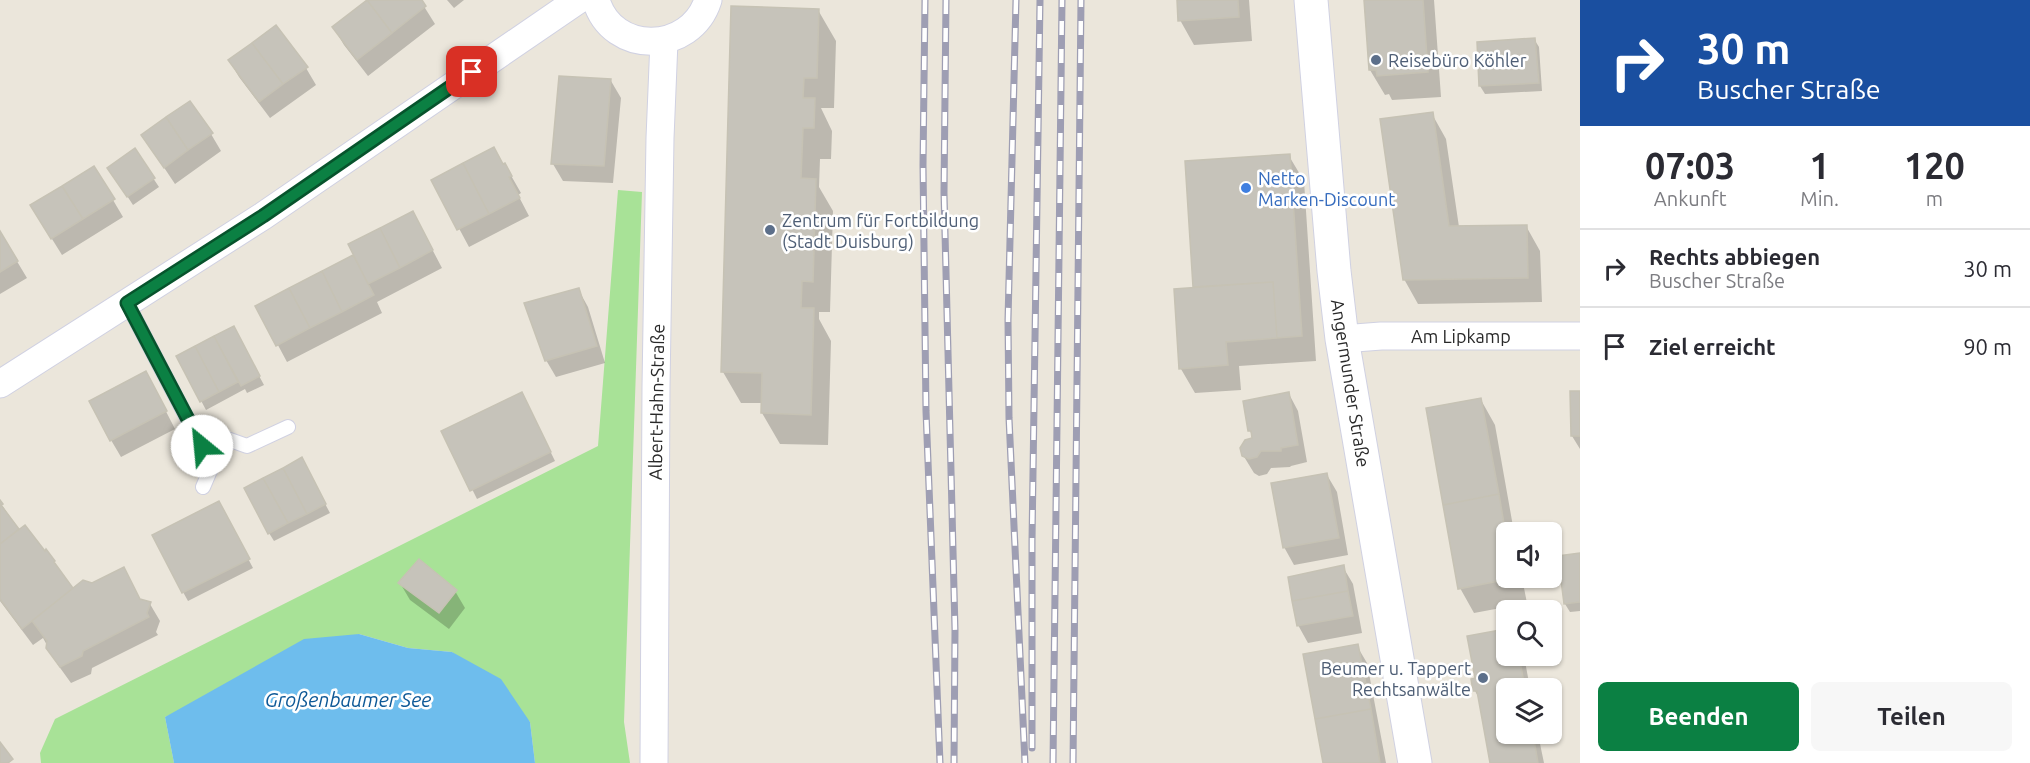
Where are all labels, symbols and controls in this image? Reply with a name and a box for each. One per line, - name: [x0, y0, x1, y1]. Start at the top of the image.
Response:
- icon: right: [1598, 24, 1676, 102]
- text: 30 m: [1697, 25, 1791, 72]
- pin: [446, 46, 497, 97]
- place label: Reisebüro Köhler: [1388, 50, 1527, 70]
- marker: Reisebüro Köhler: [1369, 53, 1383, 67]
- icon: arrive: [455, 55, 488, 88]
- text: Buscher Straße: [1697, 74, 1881, 104]
- text: 07:03: [1645, 145, 1735, 186]
- text: 1: [1809, 145, 1830, 186]
- text: 120: [1904, 145, 1965, 186]
- place label: Netto Marken-Discount: [1258, 168, 1395, 209]
- marker: Netto Marken-Discount: [1239, 181, 1253, 195]
- text: Ankunft: [1654, 187, 1727, 210]
- text: Min.: [1800, 187, 1839, 210]
- text: m: [1926, 187, 1943, 210]
- place label: Zentrum für Fortbildung (Stadt Duisburg): [782, 210, 979, 252]
- marker: Zentrum für Fortbildung (Stadt Duisburg): [763, 223, 777, 237]
- text: Rechts abbiegen: [1649, 244, 1820, 269]
- icon: right: [1598, 252, 1631, 285]
- text: 30 m: [1963, 256, 2012, 281]
- text: Buscher Straße: [1649, 269, 1785, 292]
- street label: Angermunder Straße: [1328, 298, 1374, 468]
- street label: Albert-Hahn-Straße: [645, 324, 667, 480]
- street label: Am Lipkamp: [1411, 326, 1511, 346]
- icon: arrive: [1598, 330, 1631, 363]
- text: Ziel erreicht: [1649, 334, 1776, 359]
- text: 90 m: [1963, 334, 2012, 359]
- position arrow: [170, 414, 234, 478]
- map controls: [1496, 522, 1562, 744]
- button: sound: [1496, 522, 1562, 588]
- button: search: [1496, 600, 1562, 666]
- place label: Beumer u. Tappert Rechtsanwälte: [1321, 658, 1471, 699]
- marker: Beumer u. Tappert Rechtsanwälte: [1476, 671, 1490, 685]
- button: layers: [1496, 678, 1562, 744]
- button: Beenden: [1598, 682, 1799, 751]
- button: Teilen: [1811, 682, 2012, 751]
- water label: Großenbaumer See: [265, 688, 431, 711]

